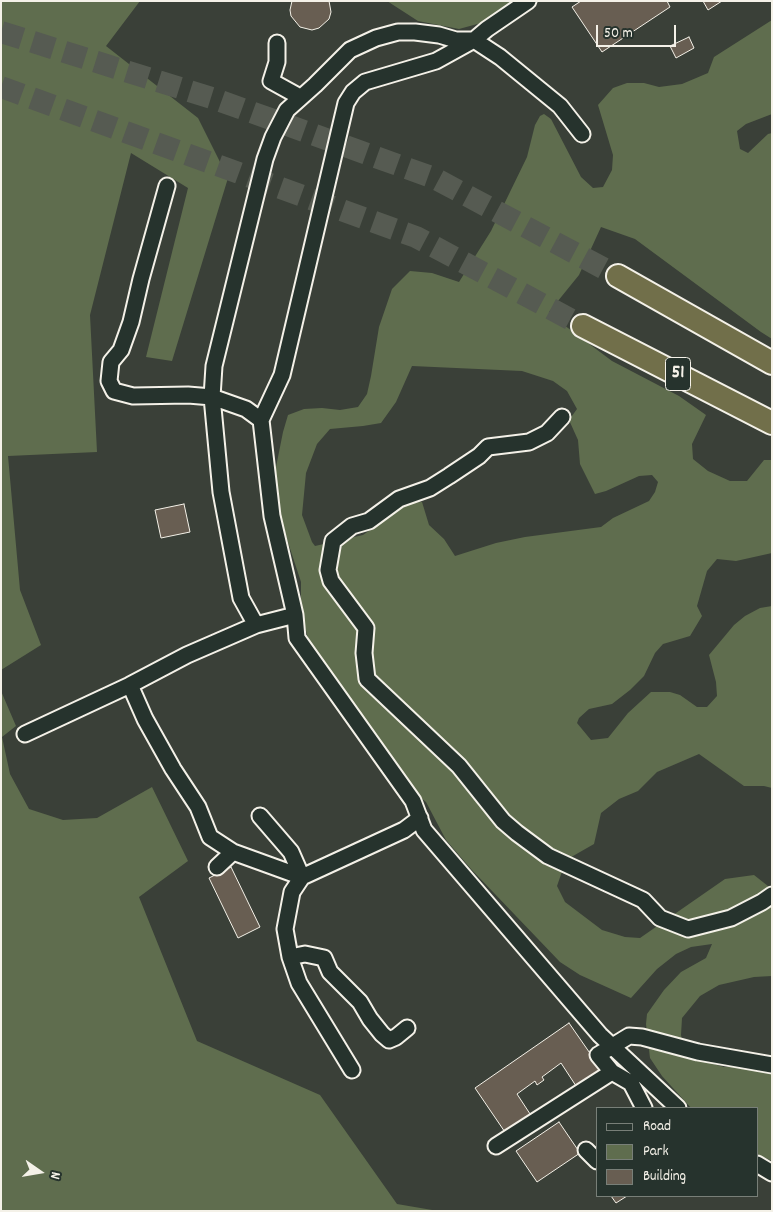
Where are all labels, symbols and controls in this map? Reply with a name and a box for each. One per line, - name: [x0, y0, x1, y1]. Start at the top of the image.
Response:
- scale bar: [598, 15, 678, 47]
- text: 50 m: [604, 23, 633, 45]
- road number: 51: [666, 358, 690, 390]
- legend: [596, 1107, 758, 1197]
- text: Road: [643, 1116, 671, 1138]
- text: Park: [643, 1141, 669, 1163]
- north arrow: [15, 1147, 65, 1197]
- text: Building: [643, 1166, 686, 1188]
- text: N: [44, 1170, 65, 1181]

